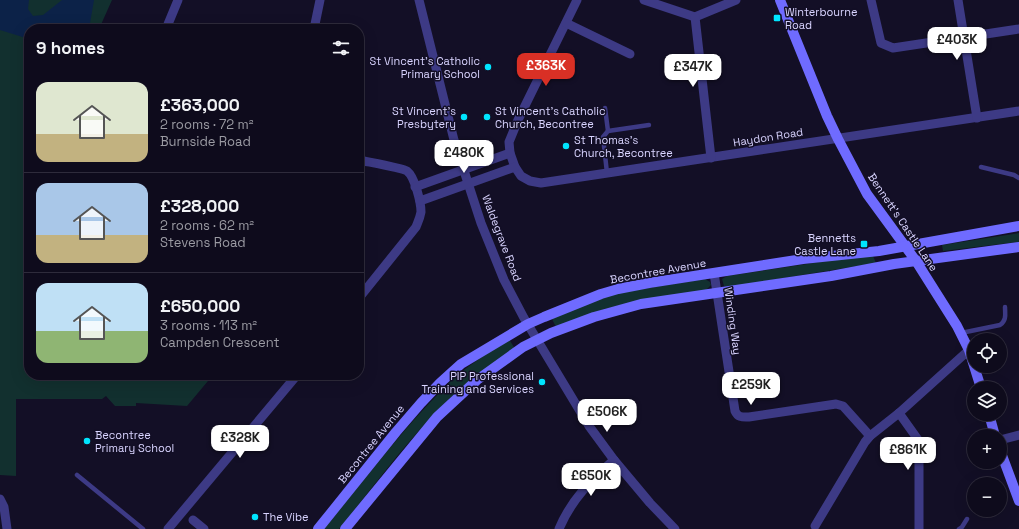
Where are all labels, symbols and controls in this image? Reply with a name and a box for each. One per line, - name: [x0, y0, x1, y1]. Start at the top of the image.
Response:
- place label: Winterbourne Road: [785, 5, 857, 32]
- marker: Winterbourne Road: [772, 13, 782, 23]
- pin: £403K: [929, 27, 985, 61]
- text: £403K: [936, 31, 978, 48]
- text: 9 homes: [36, 37, 105, 59]
- icon: filters: [330, 37, 352, 59]
- pin: £363K: [518, 53, 574, 87]
- place label: St Vincent's Catholic Primary School: [370, 54, 480, 81]
- pin: £347K: [665, 54, 721, 88]
- text: £363K: [526, 57, 566, 74]
- text: £347K: [673, 58, 713, 75]
- marker: St Vincent's Catholic Primary School: [483, 62, 493, 72]
- text: £363,000: [160, 94, 240, 116]
- icon: home: [68, 98, 116, 146]
- place label: St Vincent's Presbytery: [392, 104, 456, 131]
- place label: St Vincent's Catholic Church, Becontree: [495, 104, 605, 131]
- marker: St Vincent's Presbytery: [459, 112, 469, 122]
- marker: St Vincent's Catholic Church, Becontree: [482, 112, 492, 122]
- text: 2 rooms · 72 m²: [160, 116, 253, 133]
- street label: Haydon Road: [732, 125, 804, 149]
- text: Burnside Road: [160, 133, 251, 150]
- place label: St Thomas's Church, Becontree: [574, 133, 673, 160]
- pin: £480K: [436, 140, 492, 174]
- marker: St Thomas's Church, Becontree: [561, 141, 571, 151]
- text: £480K: [444, 144, 484, 161]
- street label: Bennett's Castle Lane: [865, 170, 941, 274]
- street label: Waldegrave Road: [479, 193, 525, 283]
- text: £328,000: [160, 195, 239, 217]
- icon: home: [68, 199, 116, 247]
- text: 2 rooms · 62 m²: [160, 217, 254, 234]
- place label: Bennetts Castle Lane: [794, 231, 856, 258]
- text: Stevens Road: [160, 234, 246, 251]
- marker: Bennetts Castle Lane: [859, 239, 869, 249]
- street label: Becontree Avenue: [609, 256, 707, 286]
- street label: Winding Way: [721, 286, 745, 356]
- text: £650,000: [160, 295, 240, 317]
- icon: home: [68, 299, 116, 347]
- text: 3 rooms · 113 m²: [160, 317, 257, 334]
- map controls: [967, 333, 1007, 517]
- button: locate: [967, 333, 1007, 373]
- text: Campden Crescent: [160, 334, 280, 351]
- place label: PIP Professional Training and Services: [421, 369, 534, 396]
- pin: £259K: [723, 372, 779, 406]
- text: £259K: [731, 376, 771, 393]
- marker: PIP Professional Training and Services: [537, 377, 547, 387]
- button: layers: [967, 381, 1007, 421]
- pin: £506K: [579, 399, 635, 433]
- street label: Becontree Avenue: [335, 402, 407, 486]
- text: £506K: [587, 403, 627, 420]
- pin: £328K: [212, 425, 268, 459]
- place label: Becontree Primary School: [95, 428, 174, 455]
- text: £328K: [220, 429, 260, 446]
- button: +: [967, 429, 1007, 469]
- marker: Becontree Primary School: [82, 436, 92, 446]
- pin: £861K: [880, 437, 936, 471]
- text: £861K: [889, 441, 927, 458]
- pin: £650K: [563, 463, 619, 497]
- text: £650K: [571, 467, 611, 484]
- button: −: [967, 477, 1007, 517]
- place label: The Vibe: [263, 510, 309, 524]
- marker: The Vibe: [250, 512, 260, 522]

